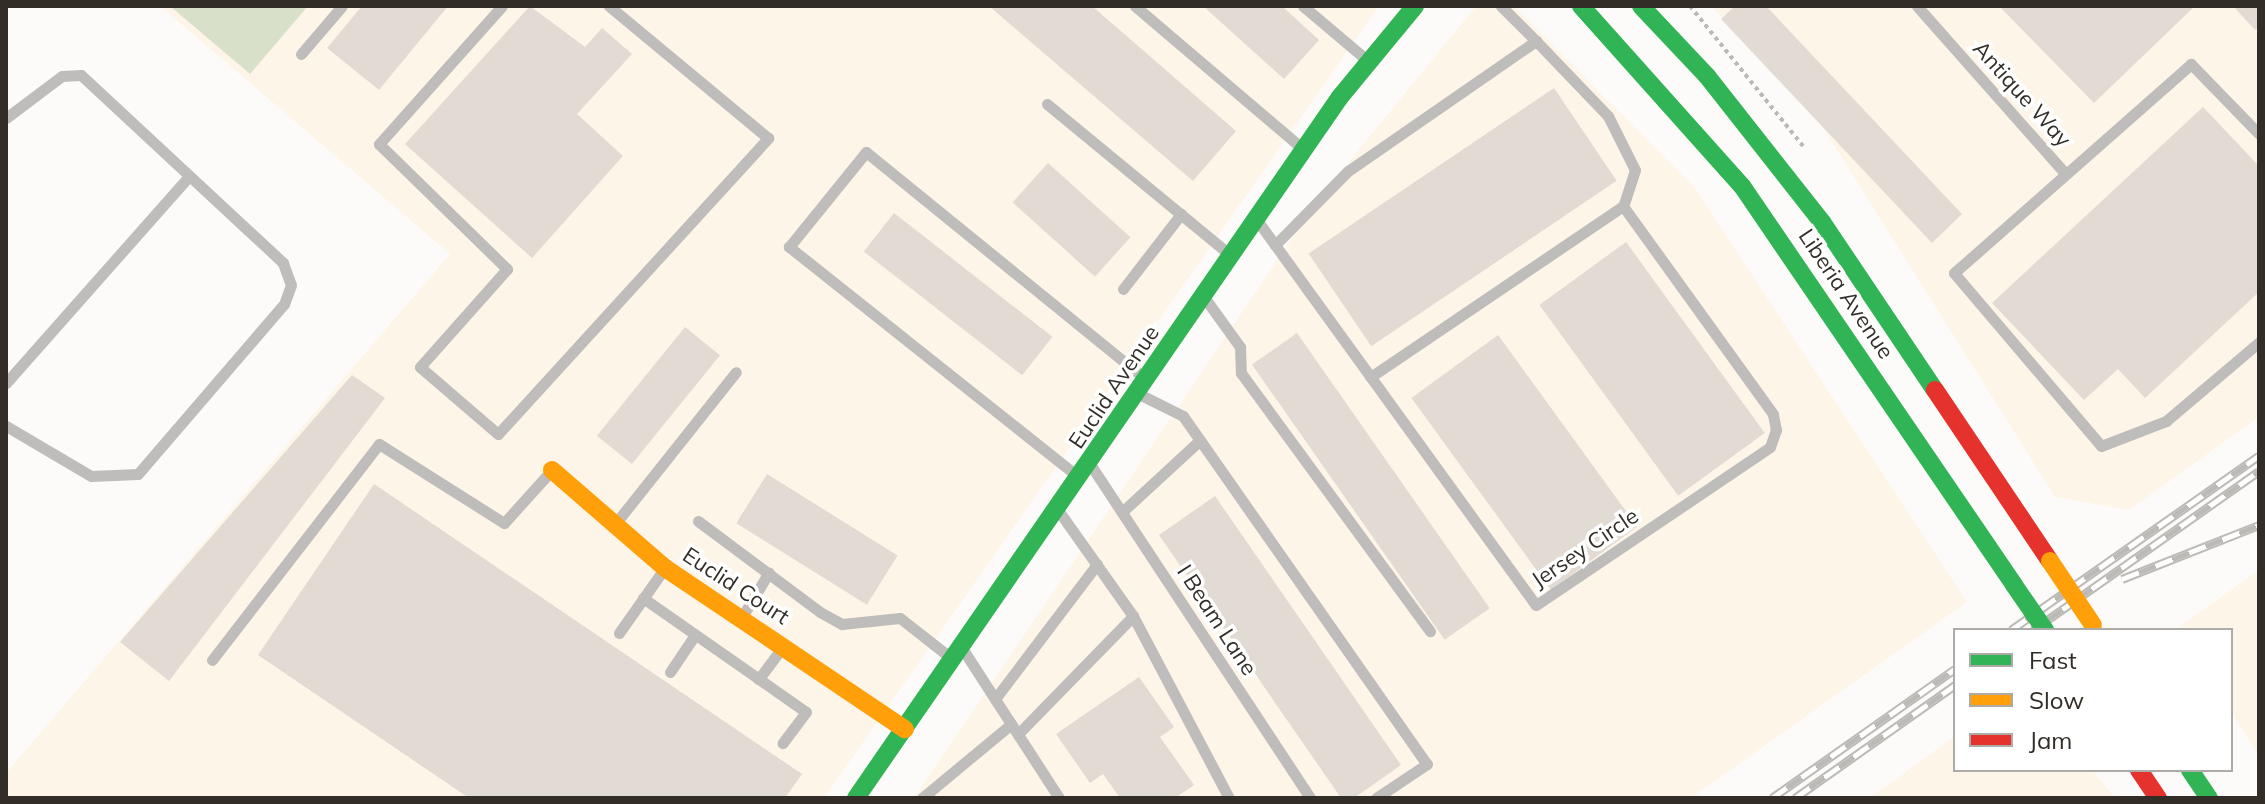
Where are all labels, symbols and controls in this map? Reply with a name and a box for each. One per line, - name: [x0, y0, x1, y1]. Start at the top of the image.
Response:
- street label: Antique Way: [1968, 36, 2076, 152]
- street label: Liberia Avenue: [1793, 224, 1899, 364]
- street label: Euclid Avenue: [1063, 321, 1165, 453]
- street label: Jersey Circle: [1526, 503, 1644, 593]
- street label: Euclid Court: [678, 542, 794, 630]
- street label: I Beam Lane: [1171, 560, 1263, 680]
- legend: [1953, 628, 2233, 772]
- text: Fast: [2029, 645, 2077, 675]
- text: Slow: [2029, 685, 2084, 715]
- text: Jam: [2029, 725, 2072, 755]

